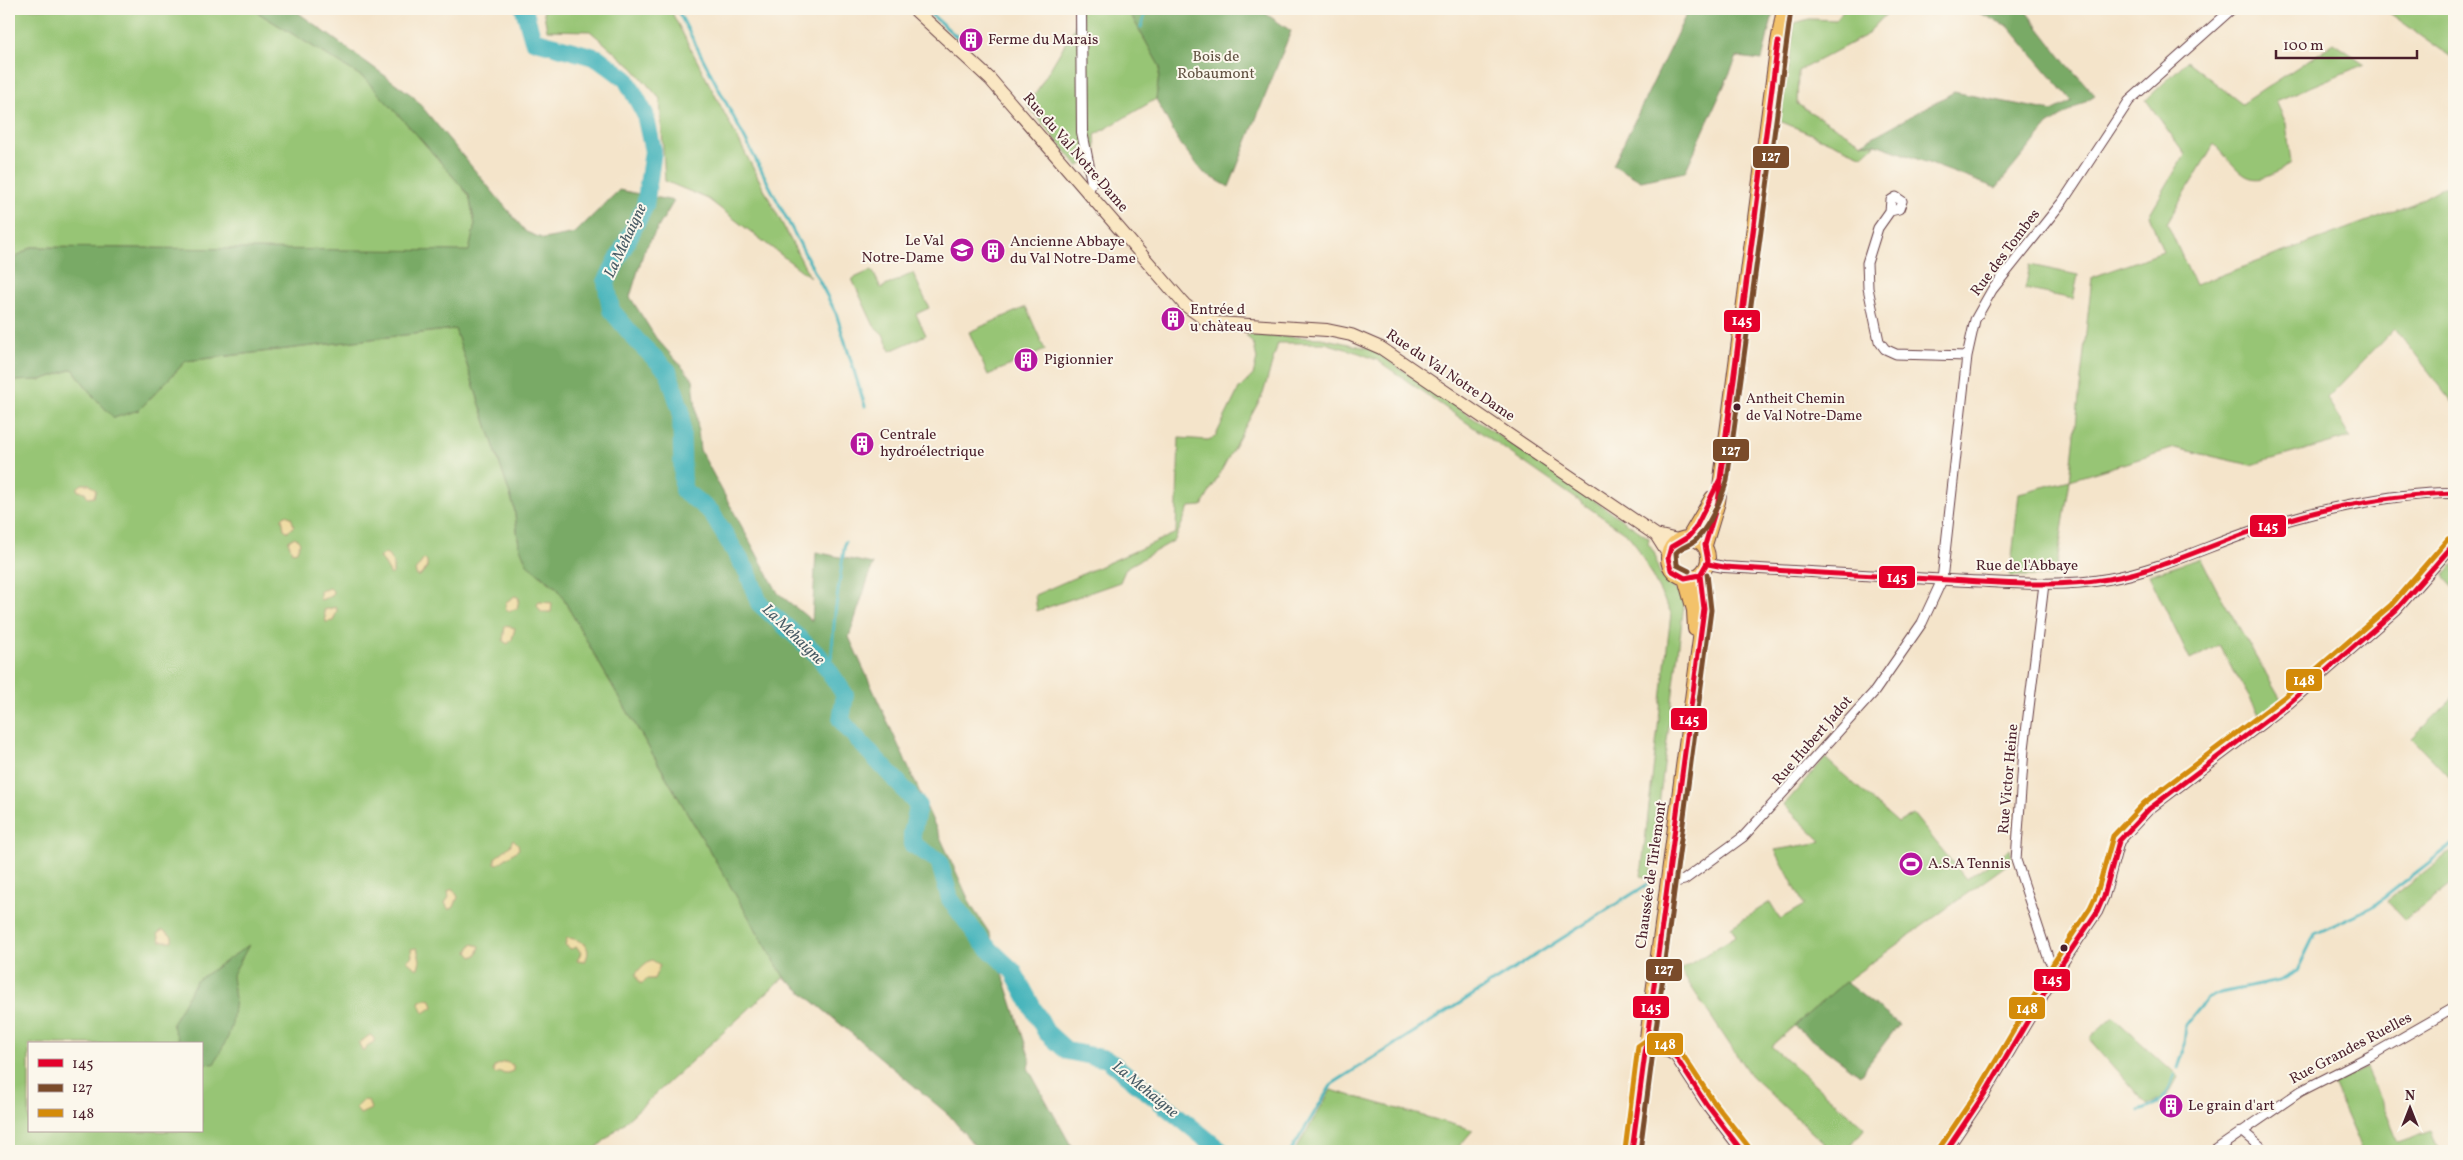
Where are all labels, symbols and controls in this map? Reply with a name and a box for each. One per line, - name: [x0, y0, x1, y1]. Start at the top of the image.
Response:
- building icon: Ferme du Marais: [958, 27, 984, 53]
- scale bar: [2276, 28, 2417, 60]
- place label: Ferme du Marais: [988, 30, 1099, 51]
- text: 100 m: [2283, 36, 2323, 57]
- park label: Bois de Robaumont: [1177, 47, 1255, 85]
- street label: Rue du Val Notre Dame: [1017, 89, 1133, 217]
- line badge: 127: [1752, 145, 1790, 169]
- text: 127: [1761, 148, 1781, 167]
- water label: La Mehaigne: [599, 200, 653, 282]
- street label: Rue des Tombes: [1966, 205, 2046, 301]
- place label: Le Val Notre-Dame: [862, 231, 944, 269]
- place label: Ancienne Abbaye du Val Notre-Dame: [1010, 232, 1136, 270]
- school or university icon: Le Val Notre-Dame: [949, 237, 975, 263]
- building icon: Ancienne Abbaye du Val Notre-Dame: [980, 238, 1006, 264]
- place label: Entrée d u chàteau: [1190, 300, 1252, 338]
- building icon: Entrée d u chàteau: [1160, 306, 1186, 332]
- line badge: 145: [1723, 309, 1761, 333]
- text: 145: [1732, 312, 1753, 331]
- street label: Rue du Val Notre Dame: [1381, 325, 1519, 427]
- building icon: Pigionnier: [1013, 347, 1039, 373]
- place label: Pigionnier: [1044, 350, 1113, 371]
- place label: Antheit Chemin de Val Notre-Dame: [1746, 390, 1862, 426]
- marker: Antheit Chemin de Val Notre-Dame: [1732, 402, 1742, 412]
- place label: Centrale hydroélectrique: [880, 425, 984, 463]
- building icon: Centrale hydroélectrique: [849, 431, 875, 457]
- line badge: 127: [1712, 438, 1750, 462]
- text: 127: [1721, 442, 1741, 461]
- line badge: 145: [2249, 514, 2287, 538]
- text: 145: [2258, 518, 2279, 537]
- street label: Rue de l'Abbaye: [1976, 556, 2078, 577]
- line badge: 145: [1878, 565, 1916, 589]
- text: 145: [1887, 569, 1908, 588]
- water label: La Mehaigne: [757, 599, 829, 671]
- line badge: 148: [2285, 668, 2323, 692]
- text: 148: [2293, 672, 2315, 691]
- street label: Rue Hubert Jadot: [1768, 692, 1858, 790]
- line badge: 145: [1670, 707, 1708, 731]
- text: 145: [1679, 711, 1700, 730]
- street label: Rue Victor Heine: [1994, 723, 2024, 835]
- street label: Chaussée de Tirlemont: [1631, 800, 1673, 950]
- sports icon: A.S.A Tennis: [1898, 851, 1924, 877]
- place label: A.S.A Tennis: [1928, 854, 2011, 875]
- unlabelled marker: [2059, 943, 2069, 953]
- line badge: 127: [1645, 958, 1683, 982]
- text: 127: [1654, 961, 1674, 980]
- line badge: 145: [2033, 968, 2071, 992]
- text: 145: [2042, 971, 2063, 990]
- line badge: 145: [1632, 995, 1670, 1019]
- line badge: 148: [2008, 996, 2046, 1020]
- text: 145: [1641, 999, 1662, 1018]
- text: 148: [2016, 1000, 2038, 1019]
- street label: Rue Grandes Ruelles: [2286, 1008, 2416, 1090]
- line badge: 148: [1646, 1032, 1684, 1056]
- text: 148: [1654, 1036, 1676, 1055]
- legend: [28, 1042, 202, 1132]
- text: 145: [72, 1054, 94, 1075]
- water label: La Mehaigne: [1107, 1056, 1183, 1124]
- text: 127: [72, 1078, 93, 1099]
- north arrow: [2386, 1082, 2436, 1132]
- text: N: [2405, 1087, 2415, 1106]
- building icon: Le grain d'art: [2158, 1093, 2184, 1119]
- place label: Le grain d'art: [2188, 1096, 2275, 1117]
- text: 148: [72, 1104, 94, 1125]

